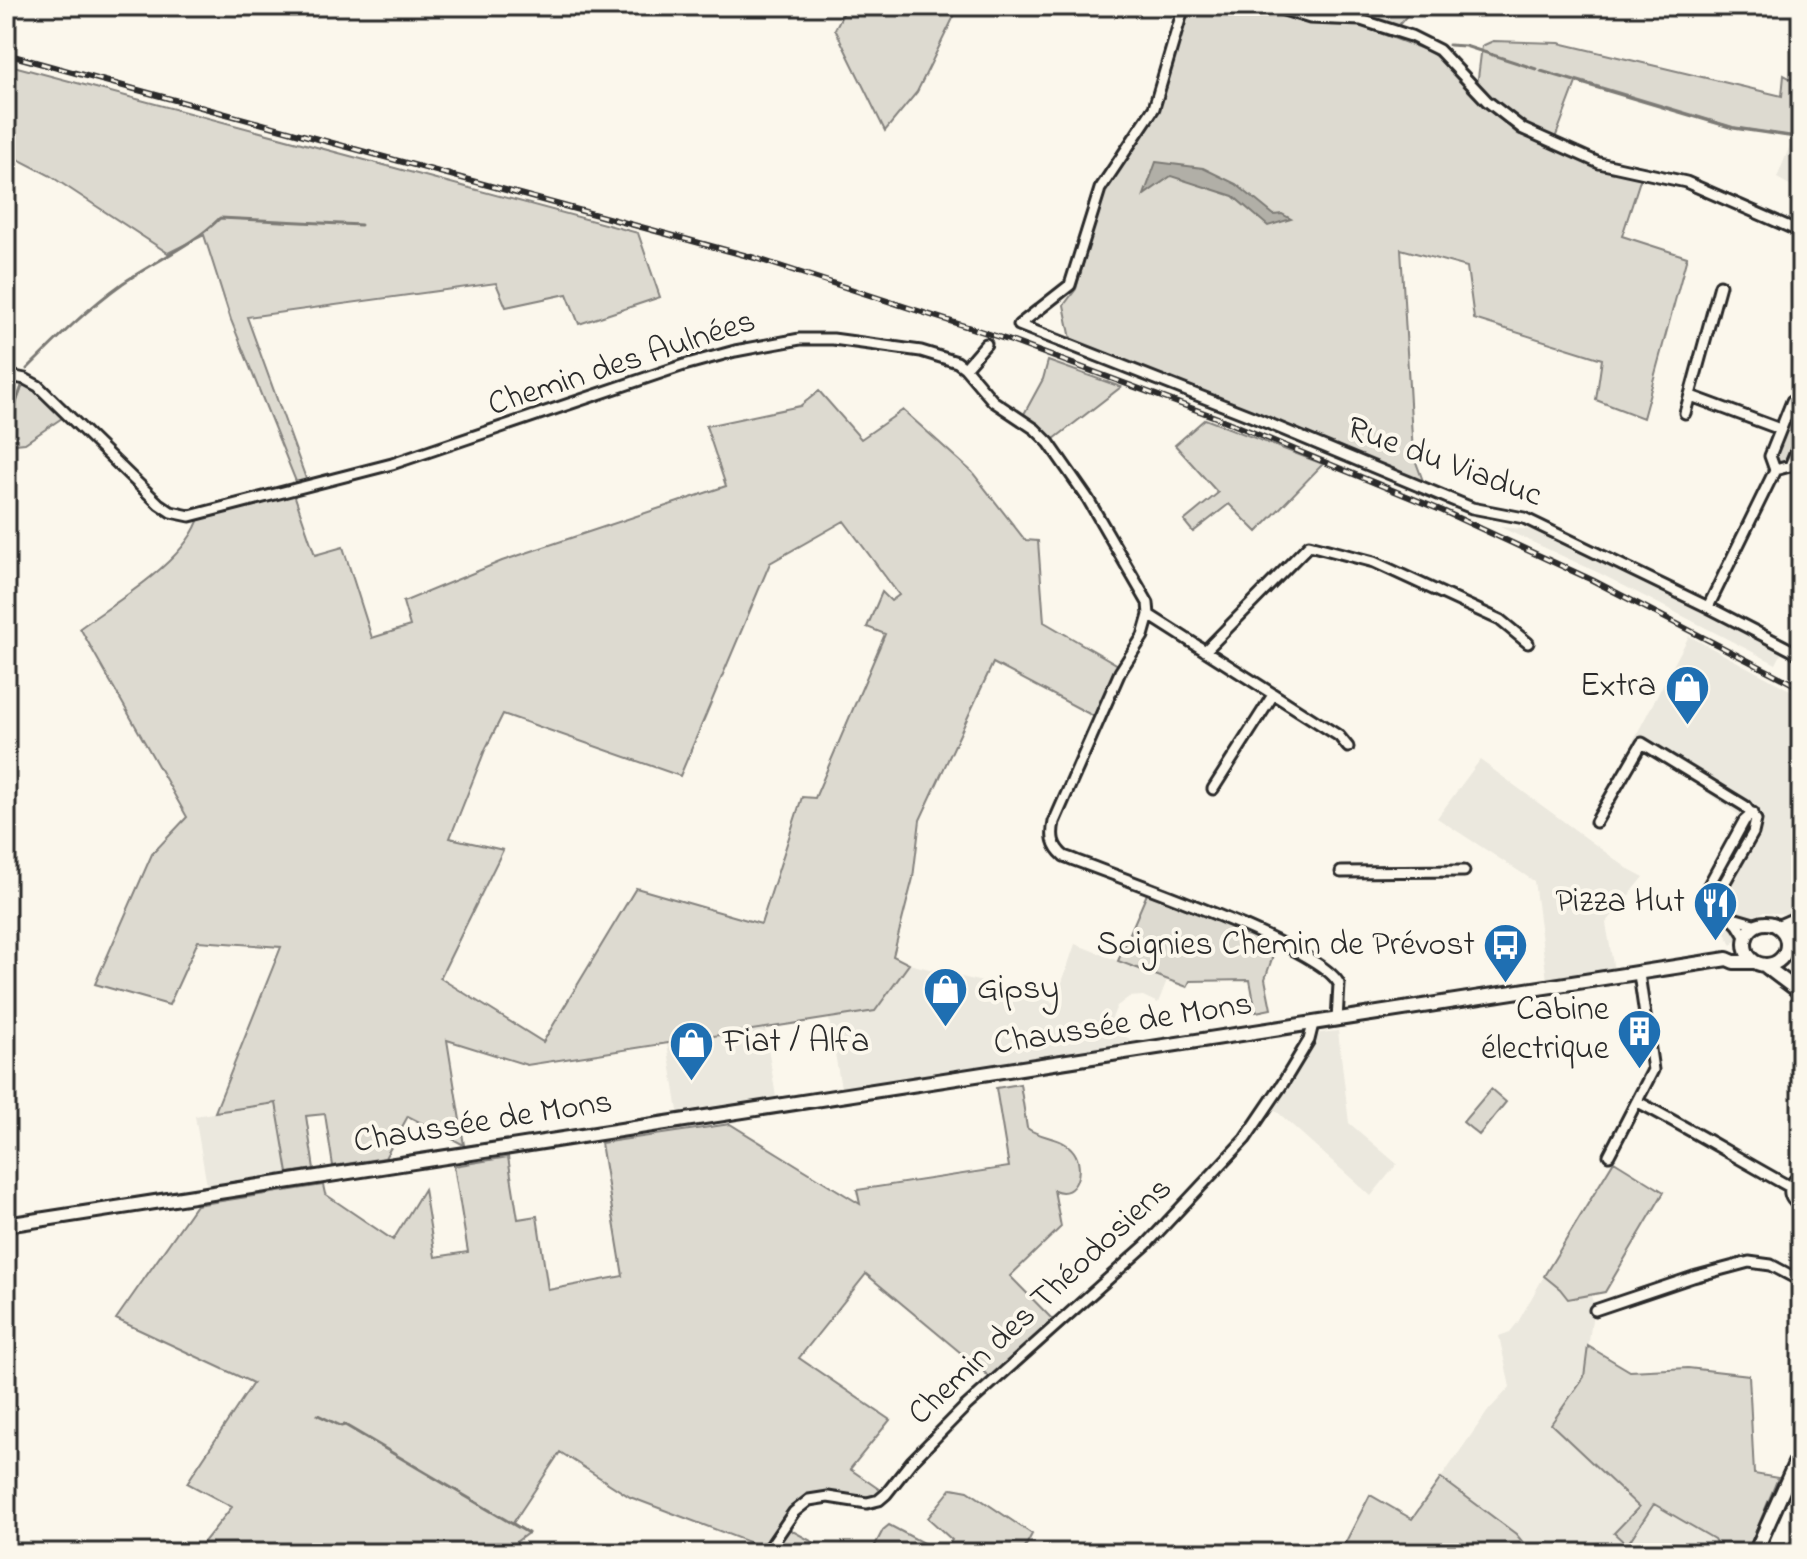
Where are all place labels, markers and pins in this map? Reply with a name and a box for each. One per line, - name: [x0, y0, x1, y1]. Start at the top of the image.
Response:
- place label: Extra: [1580, 662, 1656, 712]
- shop icon: Extra: [1663, 663, 1711, 726]
- place label: Pizza Hut: [1555, 878, 1685, 928]
- restaurant icon: Pizza Hut: [1692, 879, 1740, 942]
- place label: Soignies Chemin de Prévost: [1097, 921, 1475, 971]
- bus stop icon: Soignies Chemin de Prévost: [1482, 922, 1530, 985]
- place label: Gipsy: [977, 965, 1059, 1015]
- shop icon: Gipsy: [922, 966, 970, 1029]
- place label: Cabine électrique: [1481, 986, 1610, 1075]
- building icon: Cabine électrique: [1616, 1007, 1664, 1070]
- place label: Fiat / Alfa: [722, 1018, 869, 1068]
- shop icon: Fiat / Alfa: [668, 1019, 716, 1082]

